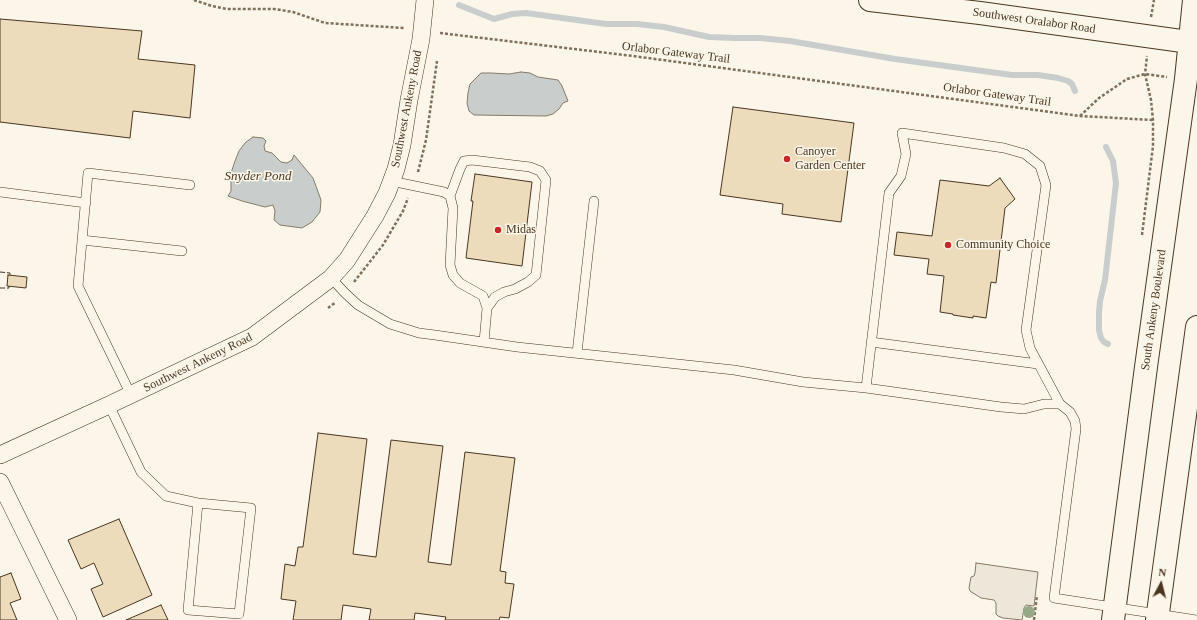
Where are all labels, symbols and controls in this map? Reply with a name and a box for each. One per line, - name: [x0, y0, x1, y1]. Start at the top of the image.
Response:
- street label: Southwest Oralabor Road: [972, 5, 1096, 37]
- street label: Orlabor Gateway Trail: [621, 39, 731, 67]
- street label: Southwest Ankeny Road: [389, 49, 425, 169]
- street label: Orlabor Gateway Trail: [942, 80, 1052, 110]
- place label: Canoyer Garden Center: [795, 145, 865, 173]
- marker: Canoyer Garden Center: [782, 154, 792, 164]
- water label: Snyder Pond: [225, 169, 291, 185]
- place label: Midas: [506, 223, 536, 237]
- marker: Midas: [493, 225, 503, 235]
- place label: Community Choice: [956, 238, 1050, 252]
- marker: Community Choice: [943, 240, 953, 250]
- street label: South Ankeny Boulevard: [1138, 249, 1170, 371]
- street label: Southwest Ankeny Road: [141, 330, 255, 396]
- north arrow: [1141, 564, 1181, 604]
- text: N: [1158, 566, 1167, 579]

